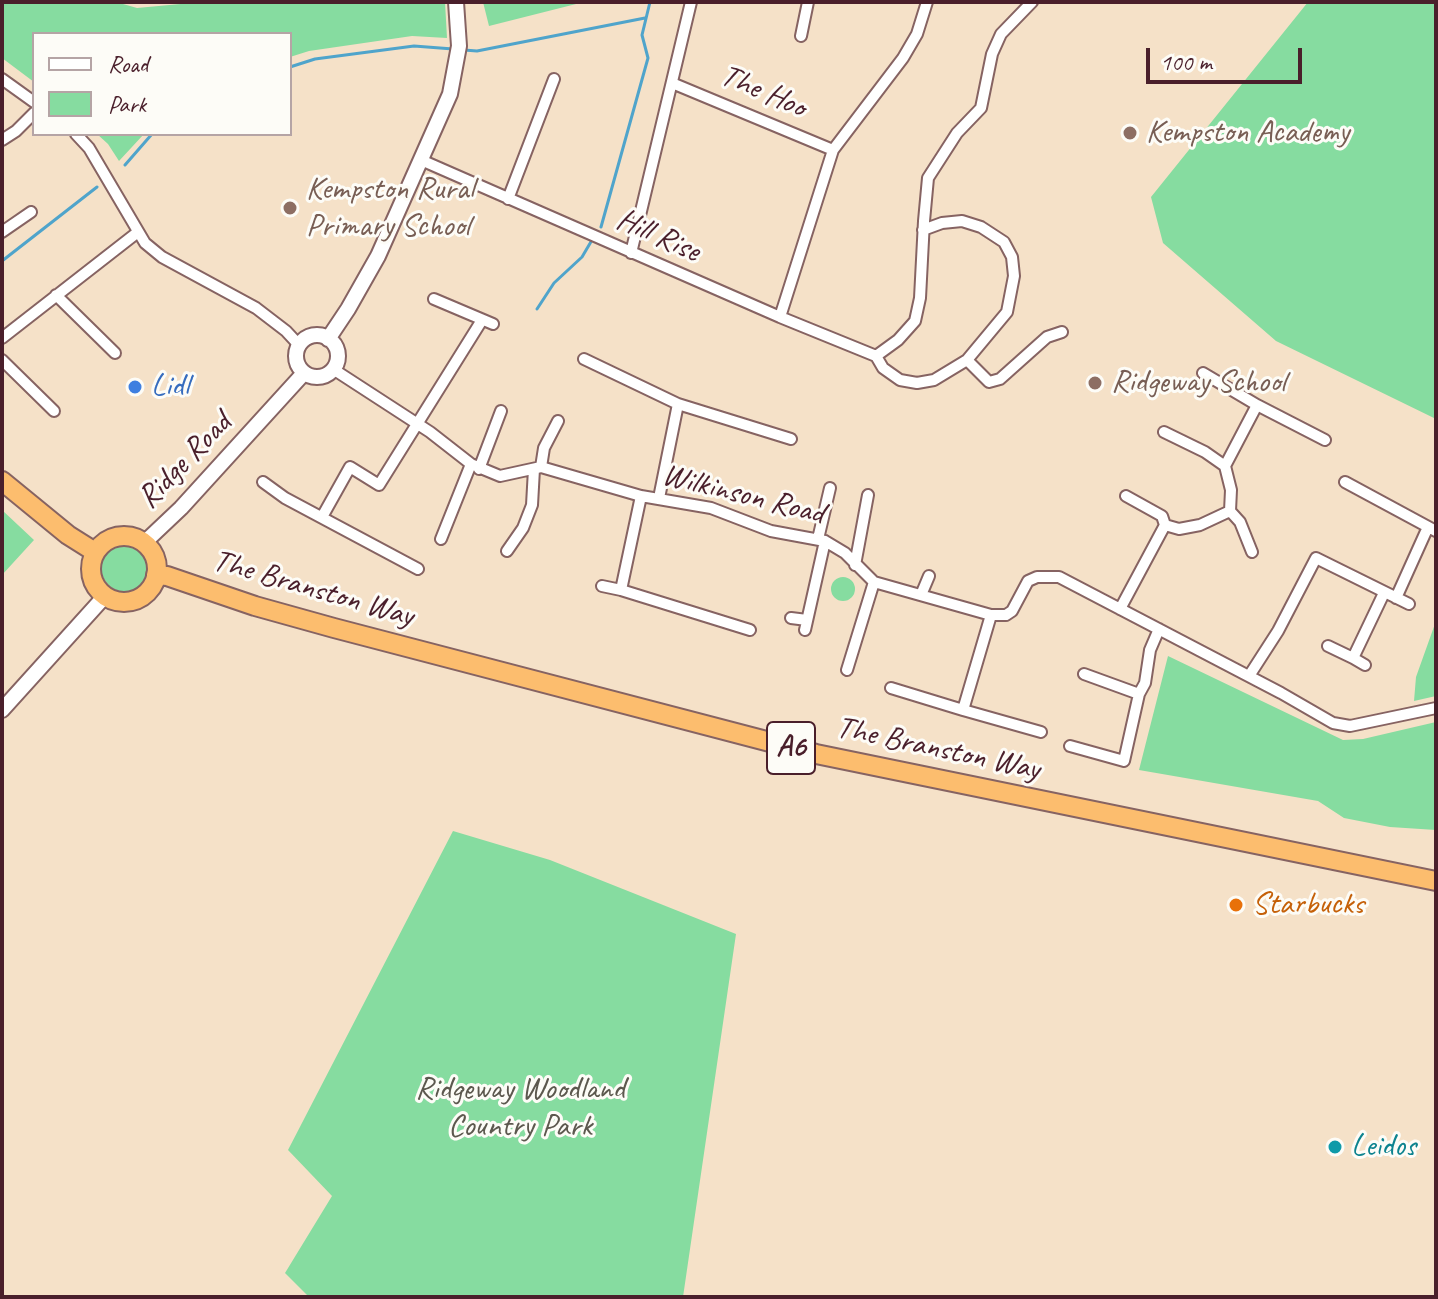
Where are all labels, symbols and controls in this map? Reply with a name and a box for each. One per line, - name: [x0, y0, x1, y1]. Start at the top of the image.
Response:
- legend: [32, 32, 292, 136]
- scale bar: [1150, 32, 1306, 82]
- text: 100 m: [1160, 47, 1212, 77]
- text: Road: [108, 49, 148, 79]
- street label: The Hoo: [715, 57, 811, 127]
- text: Park: [108, 89, 146, 119]
- place label: Kempston Academy: [1146, 114, 1349, 152]
- marker: Kempston Academy: [1121, 124, 1139, 142]
- place label: Kempston Rural Primary School: [306, 171, 474, 246]
- marker: Kempston Rural Primary School: [281, 199, 299, 217]
- street label: Hill Rise: [610, 201, 706, 271]
- place label: Ridgeway School: [1111, 364, 1286, 402]
- place label: Lidl: [151, 368, 189, 406]
- marker: Ridgeway School: [1086, 374, 1104, 392]
- marker: Lidl: [126, 378, 144, 396]
- street label: Ridge Road: [130, 405, 240, 517]
- street label: Wilkinson Road: [658, 456, 828, 534]
- street label: The Branston Way: [208, 542, 418, 636]
- street label: The Branston Way: [833, 709, 1043, 789]
- road number: A6: [767, 722, 815, 774]
- place label: Starbucks: [1252, 886, 1364, 924]
- marker: Starbucks: [1227, 896, 1245, 914]
- park label: Ridgeway Woodland Country Park: [415, 1071, 625, 1146]
- place label: Leidos: [1351, 1128, 1416, 1166]
- marker: Leidos: [1326, 1138, 1344, 1156]

